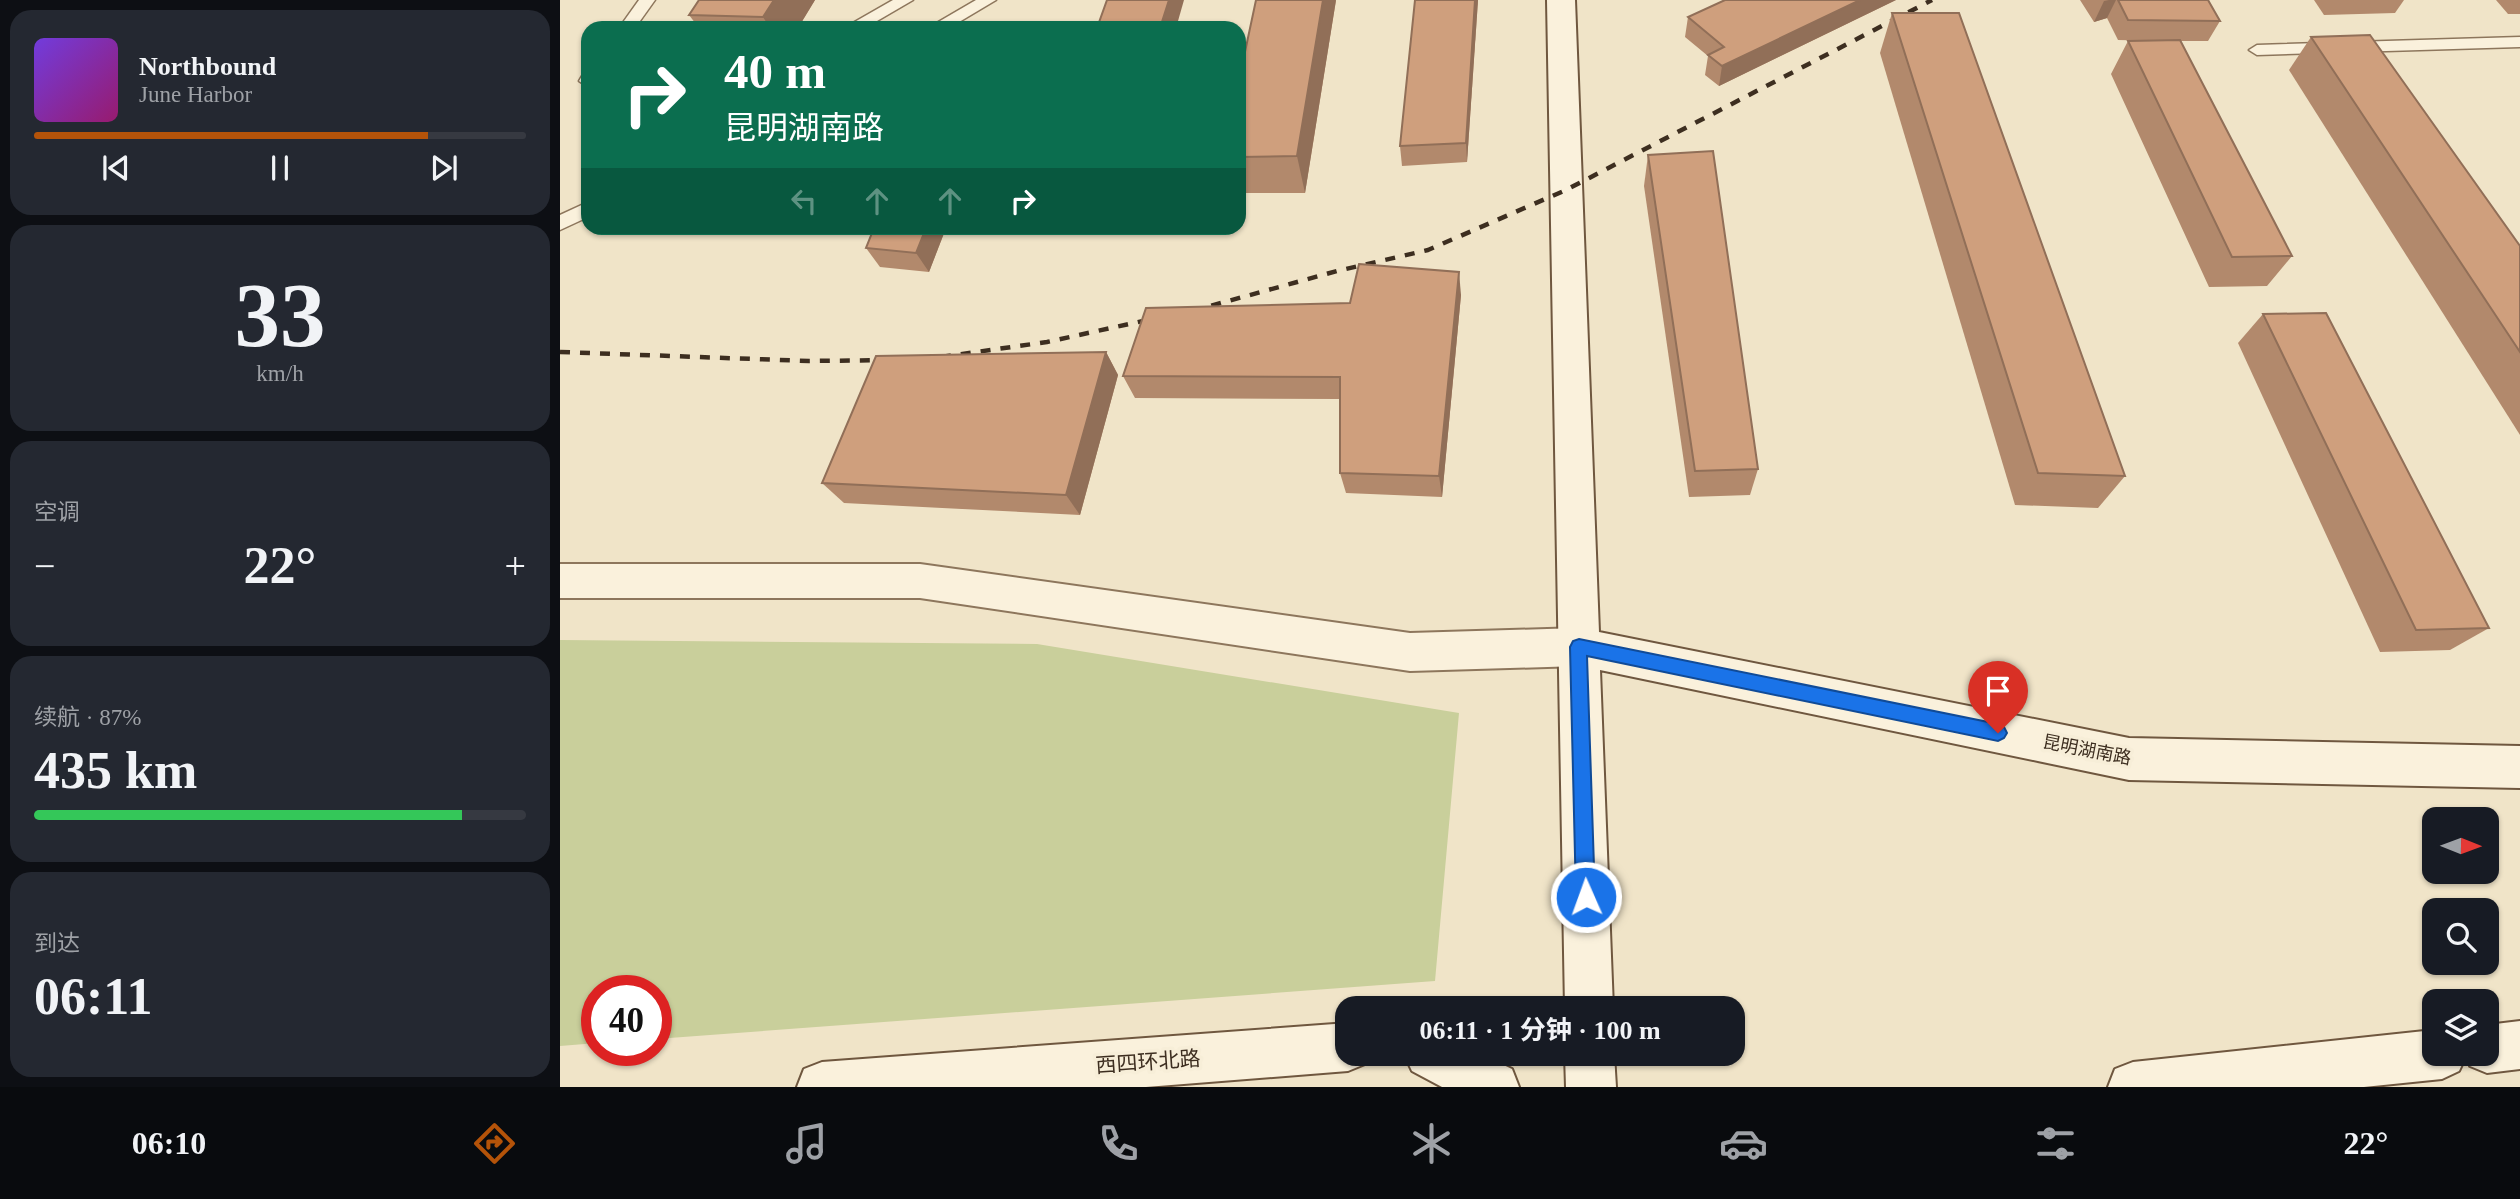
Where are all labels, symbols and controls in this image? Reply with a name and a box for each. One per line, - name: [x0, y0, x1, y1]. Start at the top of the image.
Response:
- text: 40 m: [724, 44, 826, 99]
- icon: right: [609, 49, 700, 140]
- text: Northbound: [139, 52, 276, 81]
- text: June Harbor: [139, 82, 252, 107]
- text: 昆明湖南路: [724, 110, 884, 146]
- icon: previous: [97, 149, 135, 187]
- icon: pause: [261, 149, 299, 187]
- icon: next: [425, 149, 463, 187]
- icon: left: [785, 182, 823, 220]
- icon: ahead: [858, 182, 896, 220]
- icon: ahead: [931, 182, 969, 220]
- icon: right: [1004, 182, 1042, 220]
- text: 33: [235, 265, 326, 366]
- text: km/h: [256, 361, 304, 386]
- text: 空调: [34, 500, 80, 525]
- text: 22°: [244, 537, 316, 594]
- text: −: [34, 545, 55, 587]
- text: +: [505, 545, 526, 587]
- pin: [1968, 661, 2028, 733]
- icon: arrive: [1979, 672, 2017, 710]
- text: 续航 · 87%: [34, 705, 141, 730]
- street label: 昆明湖南路: [2041, 732, 2133, 768]
- text: 435 km: [34, 742, 197, 799]
- north arrow: [2422, 807, 2499, 884]
- map controls: [2422, 807, 2499, 1066]
- position arrow: [1549, 860, 1623, 934]
- button: search: [2422, 898, 2499, 975]
- text: 到达: [34, 931, 80, 956]
- text: 06:11: [34, 968, 152, 1025]
- speed limit sign: 40: [581, 975, 672, 1066]
- button: layers: [2422, 989, 2499, 1066]
- text: 06:11 · 1 分钟 · 100 m: [1419, 1016, 1661, 1045]
- street label: 西四环北路: [1095, 1046, 1201, 1078]
- icon: directions: [470, 1119, 519, 1168]
- icon: music: [782, 1119, 831, 1168]
- icon: phone: [1094, 1119, 1143, 1168]
- icon: climate: [1407, 1119, 1456, 1168]
- icon: car: [1719, 1119, 1768, 1168]
- icon: filters: [2031, 1119, 2080, 1168]
- text: 06:10: [132, 1125, 206, 1161]
- text: 22°: [2344, 1125, 2388, 1161]

